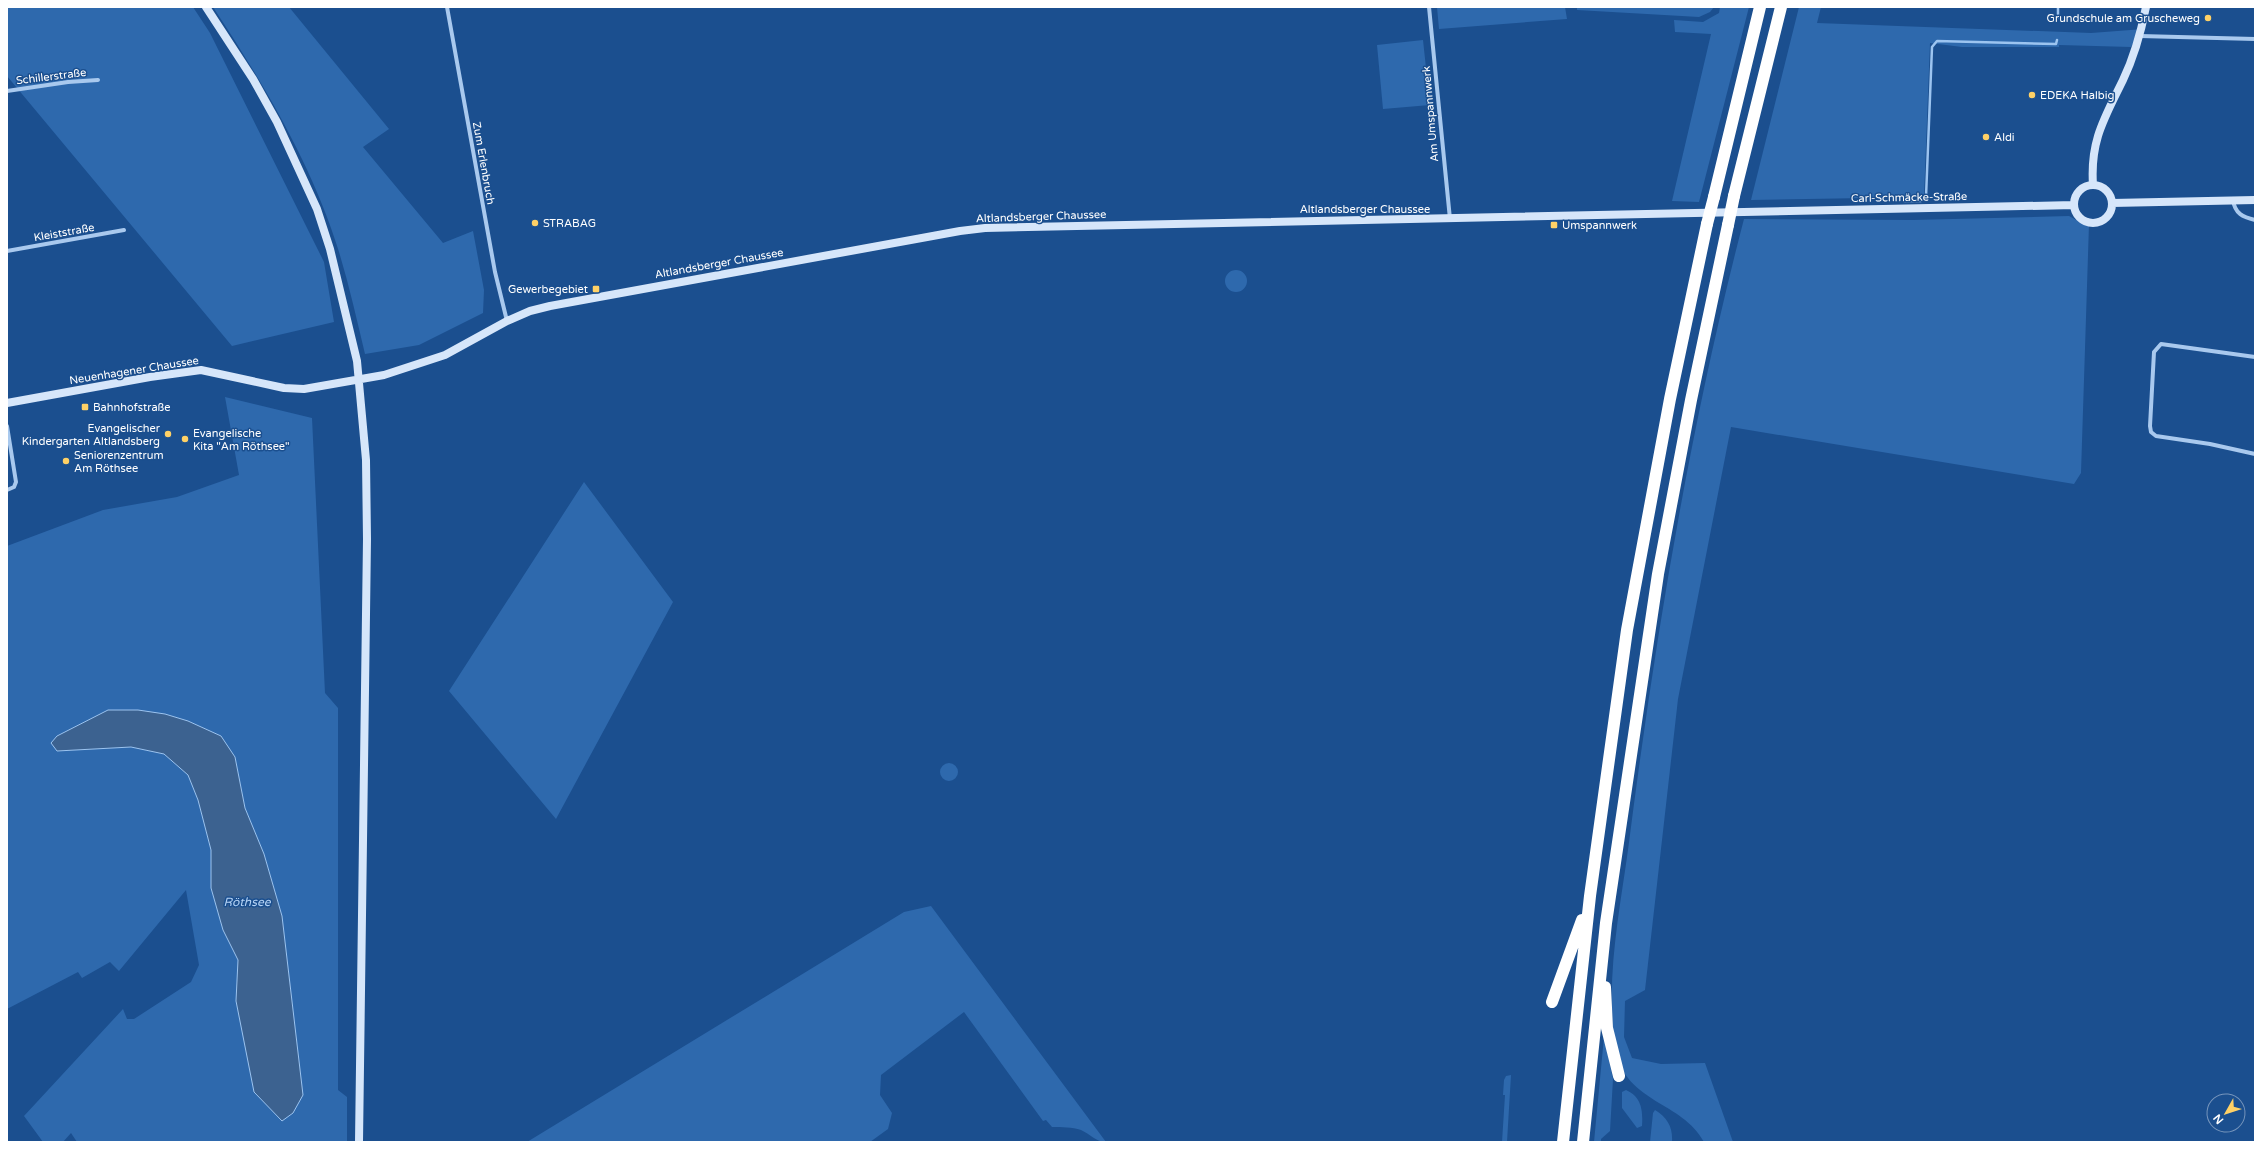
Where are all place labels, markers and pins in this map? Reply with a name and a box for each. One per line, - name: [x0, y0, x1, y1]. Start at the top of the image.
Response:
- place label: Grundschule am Gruscheweg: [2047, 12, 2200, 25]
- marker: Grundschule am Gruscheweg: [2203, 13, 2213, 23]
- place label: EDEKA Halbig: [2040, 89, 2114, 102]
- marker: EDEKA Halbig: [2027, 90, 2037, 100]
- place label: Aldi: [1994, 131, 2015, 144]
- marker: Aldi: [1981, 132, 1991, 142]
- place label: STRABAG: [543, 217, 596, 230]
- marker: STRABAG: [530, 218, 540, 228]
- place label: Umspannwerk: [1562, 219, 1637, 232]
- marker: Umspannwerk: [1549, 220, 1559, 230]
- place label: Gewerbegebiet: [508, 283, 588, 296]
- marker: Gewerbegebiet: [591, 284, 601, 294]
- place label: Bahnhofstraße: [93, 401, 170, 414]
- marker: Bahnhofstraße: [80, 402, 90, 412]
- place label: Evangelischer Kindergarten Altlandsberg: [22, 422, 161, 448]
- place label: Evangelische Kita "Am Röthsee": [193, 427, 290, 453]
- marker: Evangelischer Kindergarten Altlandsberg: [163, 429, 173, 439]
- marker: Evangelische Kita "Am Röthsee": [180, 434, 190, 444]
- place label: Seniorenzentrum Am Röthsee: [74, 449, 164, 475]
- marker: Seniorenzentrum Am Röthsee: [61, 456, 71, 466]

